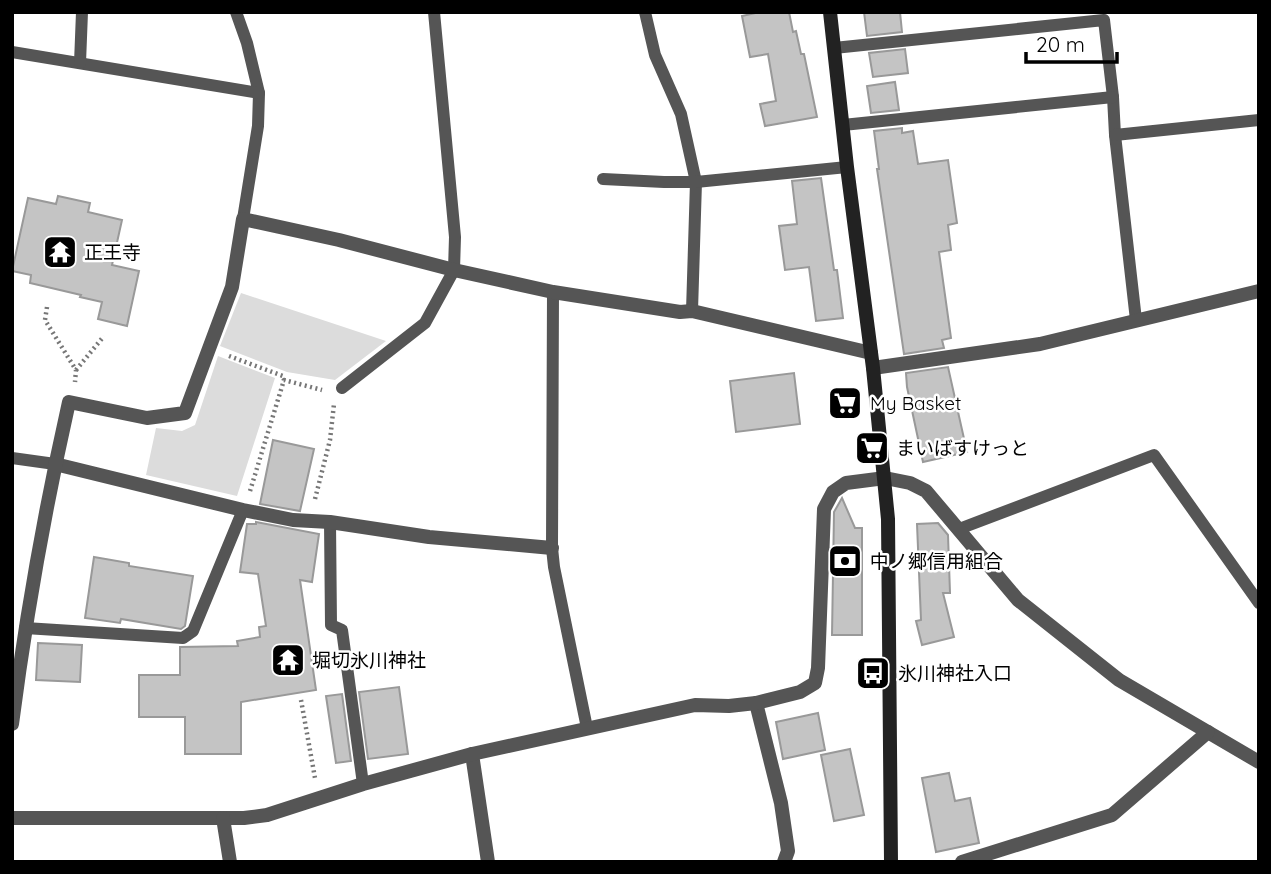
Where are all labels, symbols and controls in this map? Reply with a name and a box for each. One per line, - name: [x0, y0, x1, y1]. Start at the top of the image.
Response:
- scale bar: [1026, 21, 1117, 65]
- text: 20 m: [1036, 31, 1085, 57]
- temple icon: 正王寺: [41, 233, 79, 271]
- place label: 正王寺: [84, 240, 141, 264]
- supermarket icon: My Basket: [826, 384, 864, 422]
- place label: My Basket: [870, 391, 961, 415]
- supermarket icon: まいばすけっと: [853, 429, 891, 467]
- place label: まいばすけっと: [896, 436, 1029, 460]
- bank icon: 中ノ郷信用組合: [826, 542, 864, 580]
- place label: 中ノ郷信用組合: [870, 549, 1003, 573]
- temple icon: 堀切氷川神社: [269, 641, 307, 679]
- place label: 堀切氷川神社: [312, 648, 426, 672]
- bus stop icon: 氷川神社入口: [854, 654, 892, 692]
- place label: 氷川神社入口: [898, 661, 1012, 685]

